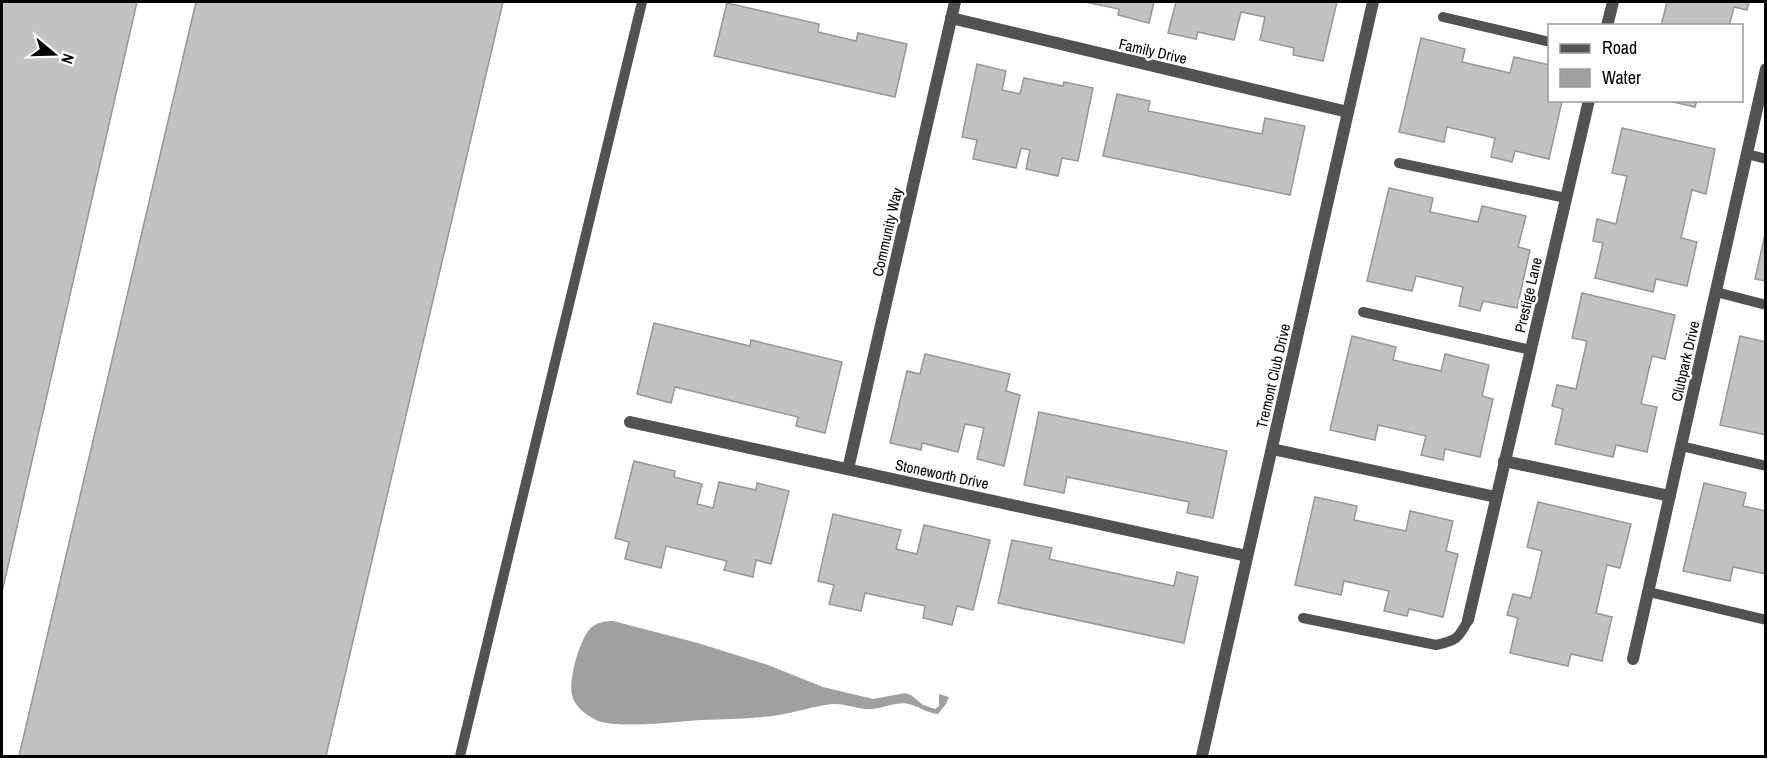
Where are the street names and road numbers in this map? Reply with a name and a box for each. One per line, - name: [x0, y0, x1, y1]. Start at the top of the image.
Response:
- street label: Family Drive: [1117, 33, 1189, 69]
- street label: Community Way: [867, 185, 908, 278]
- street label: Prestige Lane: [1509, 255, 1547, 335]
- street label: Clubpark Drive: [1666, 319, 1704, 403]
- street label: Tremont Club Drive: [1251, 321, 1295, 430]
- street label: Stoneworth Drive: [893, 454, 991, 494]

